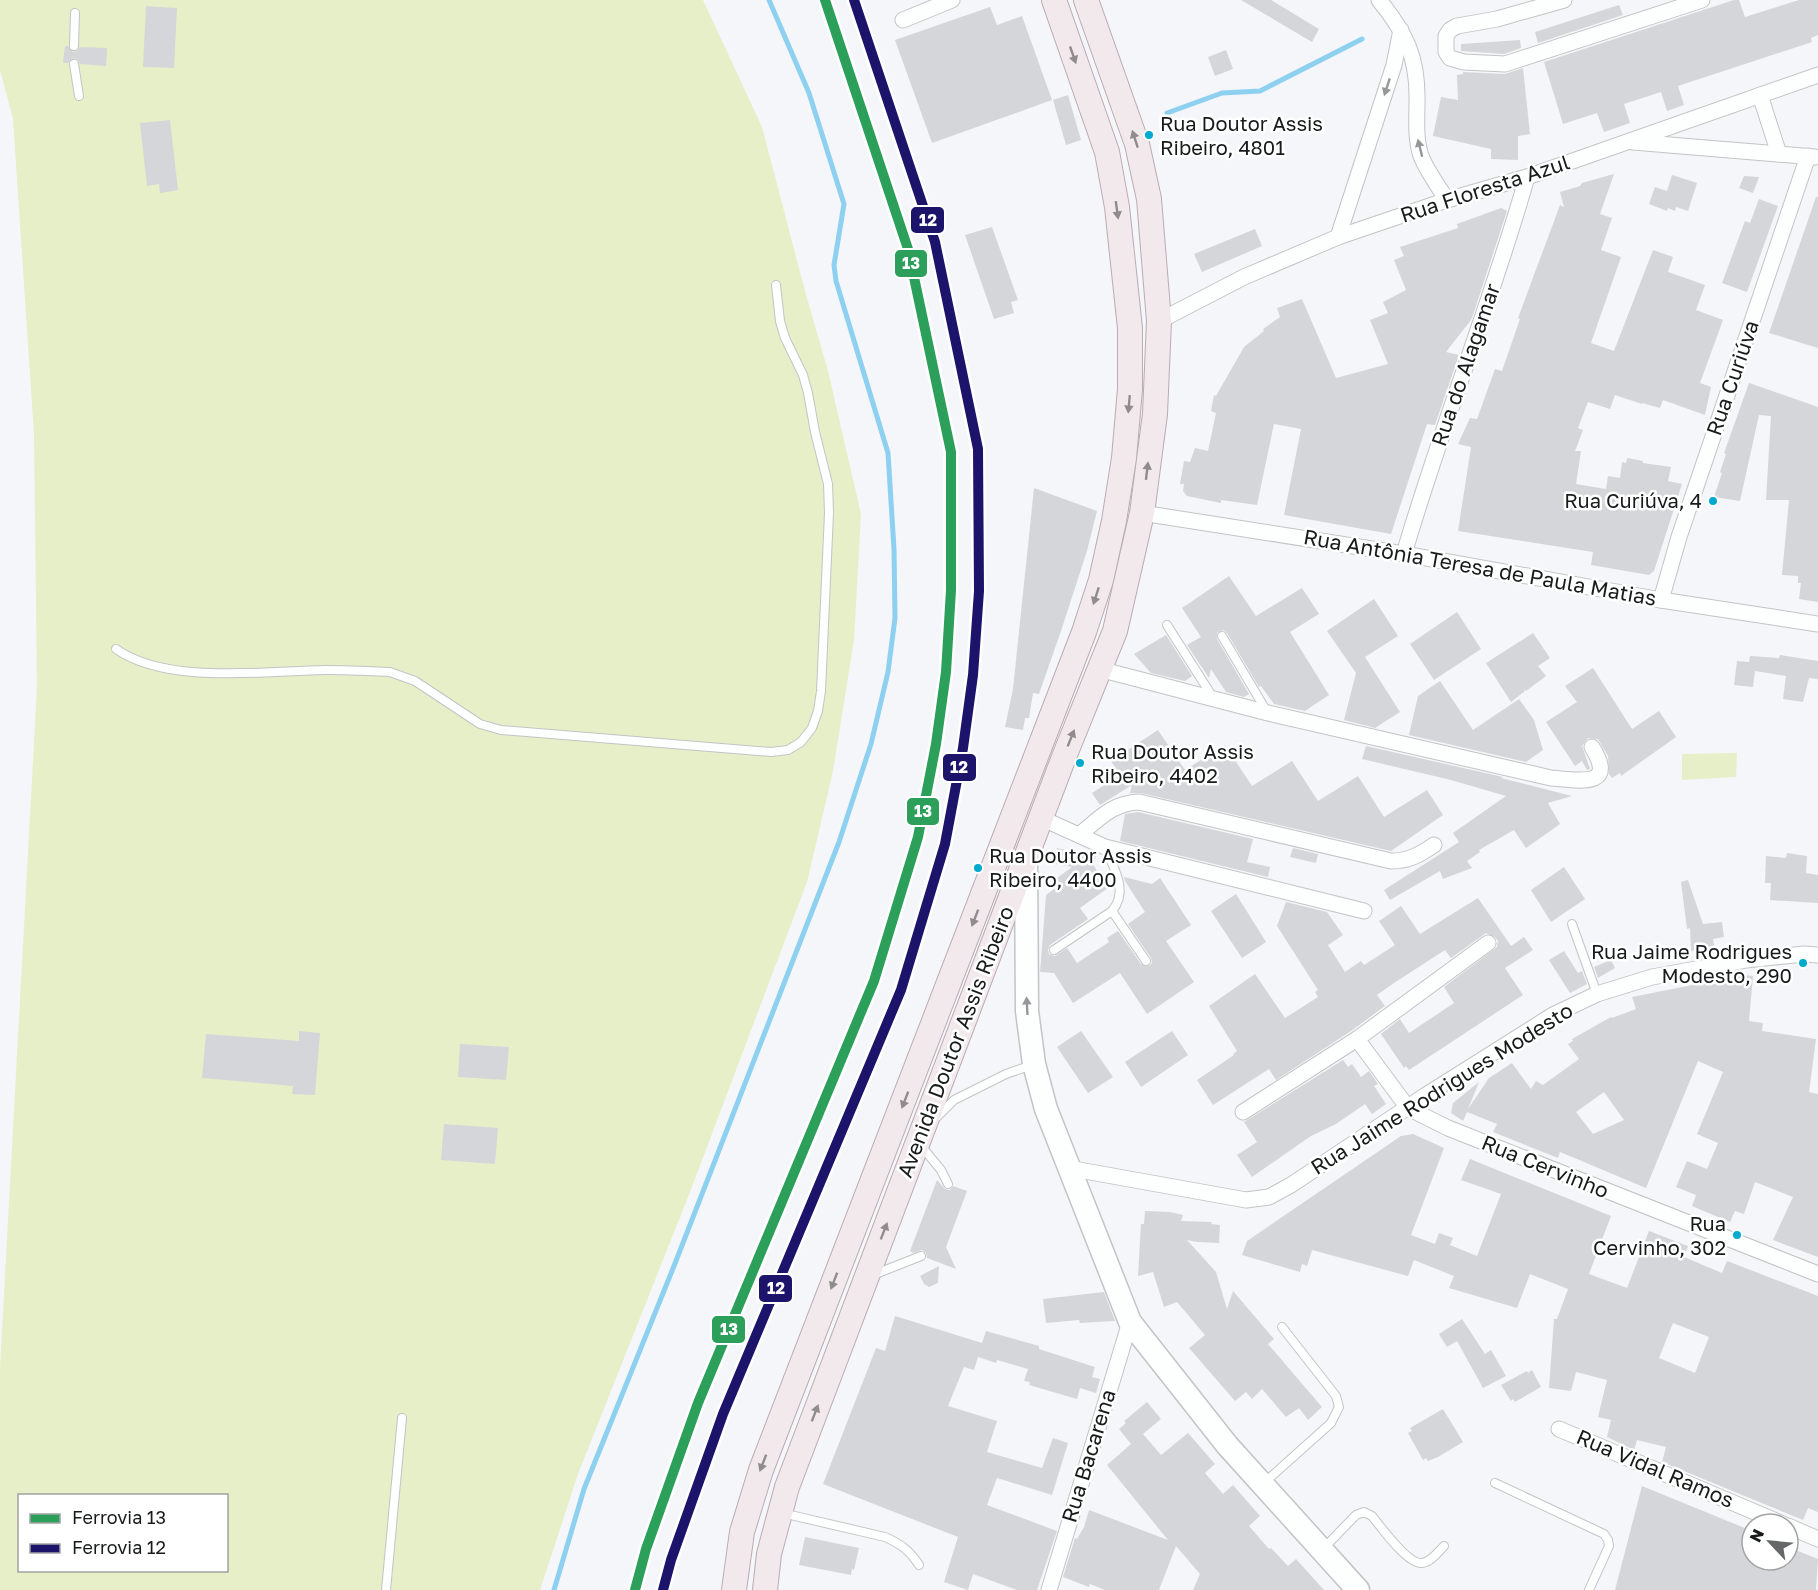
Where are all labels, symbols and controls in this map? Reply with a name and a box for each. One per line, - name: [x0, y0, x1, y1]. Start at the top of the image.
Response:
- one-way arrow: [1069, 46, 1079, 64]
- one-way arrow: [1382, 78, 1391, 96]
- place label: Rua Doutor Assis Ribeiro, 4801: [1160, 111, 1323, 159]
- marker: Rua Doutor Assis Ribeiro, 4801: [1143, 129, 1155, 141]
- one-way arrow: [1130, 130, 1139, 148]
- one-way arrow: [1415, 139, 1425, 157]
- street label: Rua Floresta Azul: [1397, 148, 1573, 228]
- one-way arrow: [1113, 200, 1122, 219]
- line badge: 12: [910, 206, 945, 234]
- text: 12: [919, 210, 937, 230]
- line badge: 13: [894, 249, 928, 278]
- text: 13: [902, 253, 920, 273]
- street label: Rua do Alagamar: [1425, 280, 1505, 449]
- street label: Rua Curiúva: [1700, 317, 1764, 439]
- one-way arrow: [1124, 395, 1134, 414]
- one-way arrow: [1143, 462, 1152, 481]
- place label: Rua Curiúva, 4: [1564, 488, 1702, 512]
- marker: Rua Curiúva, 4: [1707, 495, 1719, 507]
- street label: Rua Antônia Teresa de Paula Matias: [1302, 523, 1659, 611]
- one-way arrow: [1091, 587, 1100, 605]
- one-way arrow: [1066, 729, 1076, 747]
- place label: Rua Doutor Assis Ribeiro, 4402: [1091, 739, 1254, 787]
- line badge: 12: [942, 753, 977, 782]
- text: 12: [950, 757, 968, 777]
- marker: Rua Doutor Assis Ribeiro, 4402: [1074, 757, 1086, 769]
- line badge: 13: [906, 797, 940, 826]
- text: 13: [914, 801, 932, 821]
- place label: Rua Doutor Assis Ribeiro, 4400: [989, 843, 1152, 891]
- marker: Rua Doutor Assis Ribeiro, 4400: [972, 862, 984, 874]
- street label: Avenida Doutor Assis Ribeiro: [891, 902, 1019, 1181]
- one-way arrow: [970, 909, 979, 927]
- place label: Rua Jaime Rodrigues Modesto, 290: [1591, 939, 1792, 987]
- marker: Rua Jaime Rodrigues Modesto, 290: [1797, 957, 1809, 969]
- street label: Rua Jaime Rodrigues Modesto: [1306, 996, 1577, 1180]
- one-way arrow: [1022, 997, 1032, 1016]
- one-way arrow: [899, 1091, 909, 1109]
- street label: Rua Cervinho: [1478, 1129, 1613, 1203]
- place label: Rua Cervinho, 302: [1593, 1211, 1726, 1259]
- one-way arrow: [880, 1222, 889, 1240]
- marker: Rua Cervinho, 302: [1731, 1229, 1743, 1241]
- one-way arrow: [829, 1273, 839, 1291]
- line badge: 12: [758, 1274, 793, 1303]
- text: 12: [767, 1278, 785, 1298]
- line badge: 13: [711, 1315, 746, 1344]
- text: 13: [720, 1319, 738, 1339]
- street label: Rua Bacarena: [1055, 1386, 1121, 1525]
- one-way arrow: [810, 1404, 820, 1422]
- street label: Rua Vidal Ramos: [1573, 1423, 1738, 1513]
- one-way arrow: [758, 1454, 768, 1472]
- legend: [18, 1494, 228, 1572]
- text: Ferrovia 13: [72, 1506, 166, 1528]
- north arrow: [1740, 1512, 1800, 1572]
- text: N: [1745, 1526, 1768, 1545]
- text: Ferrovia 12: [72, 1536, 166, 1558]

